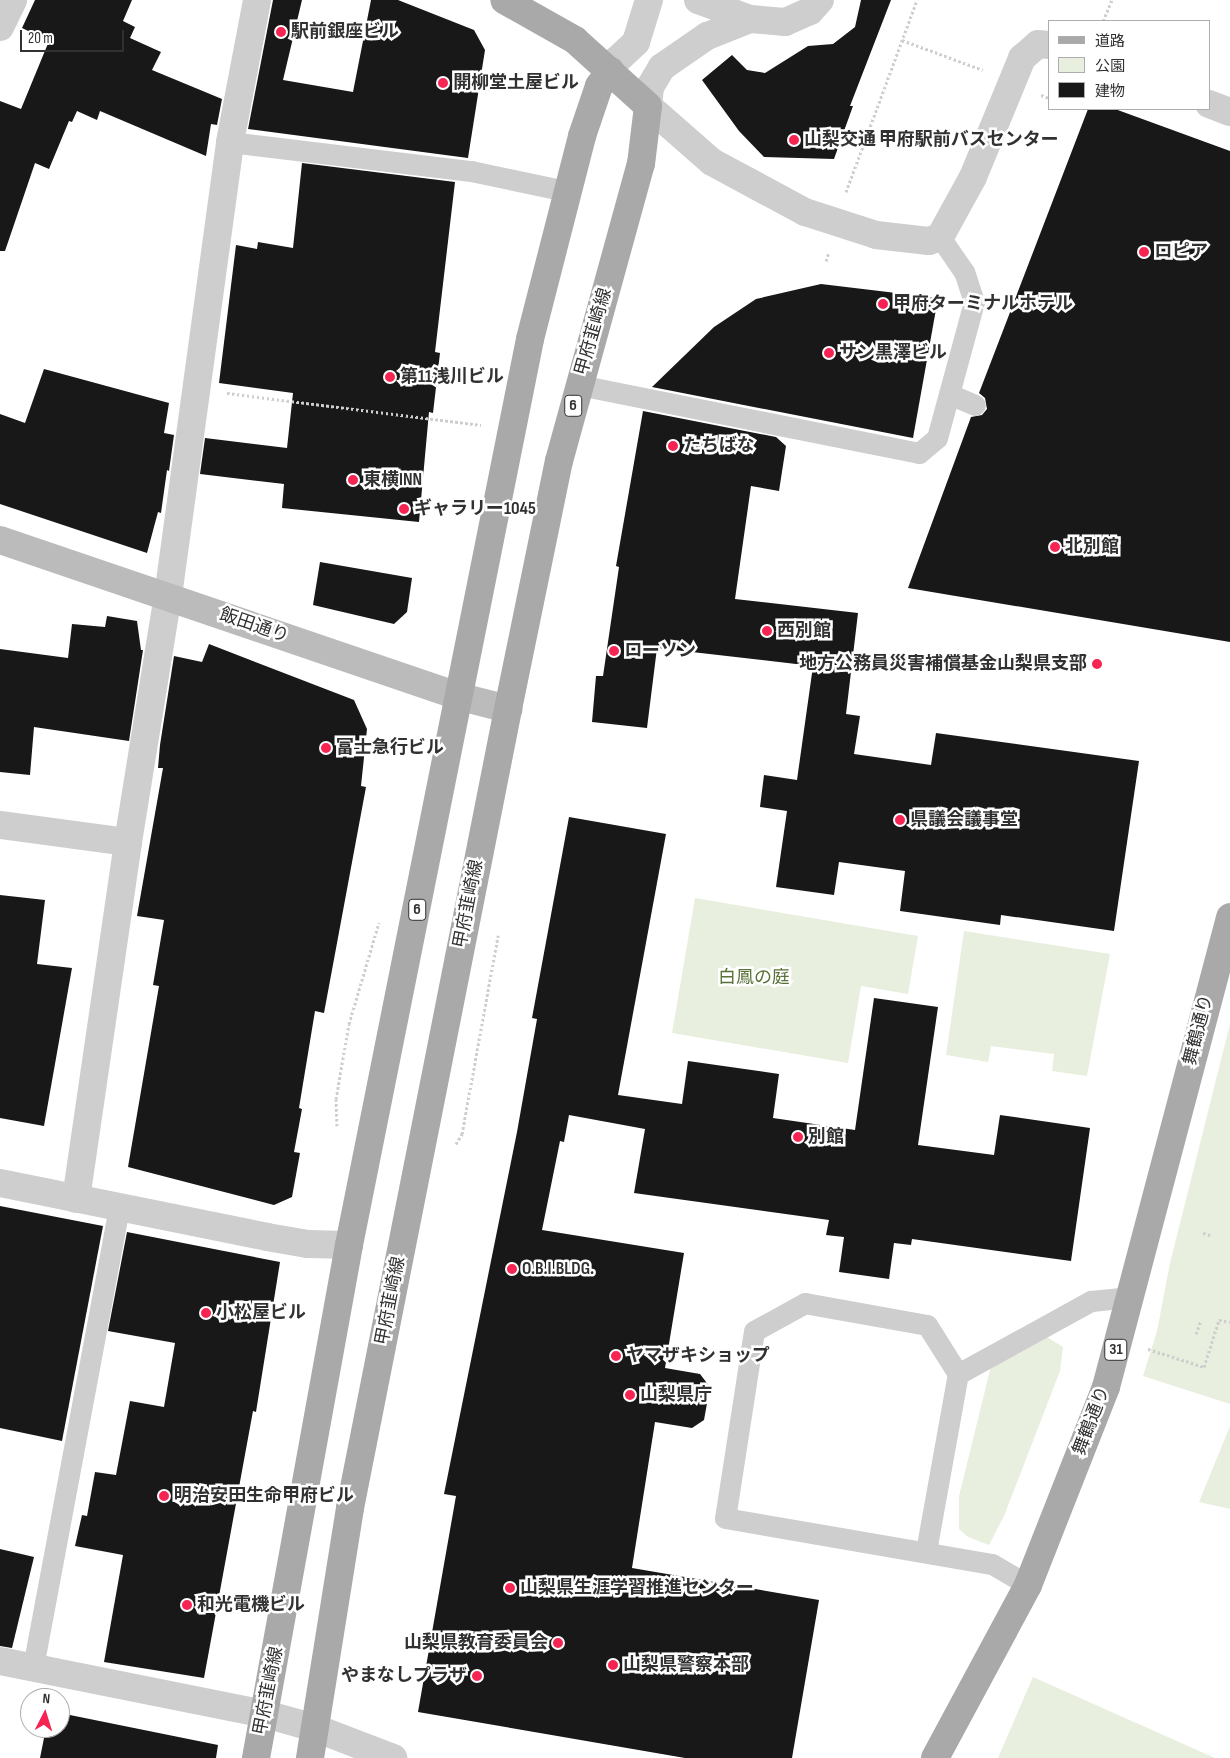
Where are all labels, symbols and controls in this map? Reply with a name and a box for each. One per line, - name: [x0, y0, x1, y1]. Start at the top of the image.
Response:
- scale bar: [22, 20, 126, 52]
- legend: [1048, 20, 1210, 110]
- place label: 駅前銀座ビル: [291, 21, 399, 43]
- marker: 駅前銀座ビル: [275, 26, 287, 38]
- text: 20 m: [28, 29, 53, 48]
- text: 道路: [1095, 32, 1125, 51]
- text: 公園: [1095, 57, 1125, 76]
- place label: 開柳堂土屋ビル: [453, 72, 579, 94]
- marker: 開柳堂土屋ビル: [437, 77, 449, 89]
- text: 建物: [1095, 82, 1125, 101]
- place label: 山梨交通 甲府駅前バスセンター: [804, 129, 1059, 151]
- marker: 山梨交通 甲府駅前バスセンター: [788, 134, 800, 146]
- place label: ロピア: [1154, 241, 1208, 263]
- marker: ロピア: [1138, 246, 1150, 258]
- street label: 甲府韮崎線: [571, 286, 617, 378]
- place label: 甲府ターミナルホテル: [893, 293, 1073, 315]
- marker: 甲府ターミナルホテル: [877, 298, 889, 310]
- place label: サン黒澤ビル: [839, 342, 947, 364]
- marker: サン黒澤ビル: [823, 347, 835, 359]
- place label: 第11浅川ビル: [400, 366, 504, 388]
- marker: 第11浅川ビル: [384, 371, 396, 383]
- road number: 6: [563, 392, 583, 420]
- place label: たちばな: [683, 435, 755, 457]
- marker: たちばな: [667, 440, 679, 452]
- place label: 東横INN: [363, 469, 422, 491]
- marker: 東横INN: [347, 474, 359, 486]
- place label: ギャラリー1045: [414, 498, 536, 520]
- marker: ギャラリー1045: [398, 503, 410, 515]
- place label: 北別館: [1065, 536, 1119, 558]
- marker: 北別館: [1049, 541, 1061, 553]
- street label: 飯田通り: [216, 604, 292, 648]
- place label: 西別館: [777, 620, 831, 642]
- marker: 西別館: [761, 625, 773, 637]
- place label: ローソン: [624, 640, 696, 662]
- marker: ローソン: [608, 645, 620, 657]
- place label: 地方公務員災害補償基金山梨県支部: [799, 653, 1087, 675]
- marker: 地方公務員災害補償基金山梨県支部: [1091, 658, 1103, 670]
- place label: 富士急行ビル: [336, 737, 444, 759]
- marker: 富士急行ビル: [320, 742, 332, 754]
- place label: 県議会議事堂: [910, 809, 1018, 831]
- marker: 県議会議事堂: [894, 814, 906, 826]
- street label: 甲府韮崎線: [450, 858, 488, 950]
- road number: 6: [407, 896, 427, 924]
- park label: 白鳳の庭: [718, 967, 790, 989]
- street label: 舞鶴通り: [1180, 992, 1218, 1068]
- place label: 別館: [808, 1126, 844, 1148]
- marker: 別館: [792, 1131, 804, 1143]
- street label: 甲府韮崎線: [372, 1255, 410, 1347]
- place label: O.B.I.BLDG.: [522, 1258, 594, 1280]
- marker: O.B.I.BLDG.: [506, 1263, 518, 1275]
- place label: 小松屋ビル: [216, 1302, 306, 1324]
- marker: 小松屋ビル: [200, 1307, 212, 1319]
- road number: 31: [1104, 1336, 1128, 1364]
- place label: ヤマザキショップ: [626, 1345, 770, 1367]
- marker: ヤマザキショップ: [610, 1350, 622, 1362]
- place label: 山梨県庁: [640, 1384, 712, 1406]
- street label: 舞鶴通り: [1069, 1384, 1115, 1458]
- marker: 山梨県庁: [624, 1389, 636, 1401]
- place label: 明治安田生命甲府ビル: [174, 1485, 354, 1507]
- marker: 明治安田生命甲府ビル: [158, 1490, 170, 1502]
- place label: 山梨県生涯学習推進センター: [520, 1577, 754, 1599]
- marker: 山梨県生涯学習推進センター: [504, 1582, 516, 1594]
- place label: 和光電機ビル: [197, 1594, 305, 1616]
- marker: 和光電機ビル: [181, 1599, 193, 1611]
- place label: 山梨県教育委員会: [404, 1632, 548, 1654]
- marker: 山梨県教育委員会: [552, 1637, 564, 1649]
- street label: 甲府韮崎線: [250, 1645, 288, 1737]
- place label: 山梨県警察本部: [623, 1654, 749, 1676]
- marker: 山梨県警察本部: [607, 1659, 619, 1671]
- place label: やまなしプラザ: [341, 1665, 467, 1687]
- marker: やまなしプラザ: [471, 1670, 483, 1682]
- north arrow: [20, 1688, 70, 1738]
- text: N: [42, 1690, 51, 1707]

